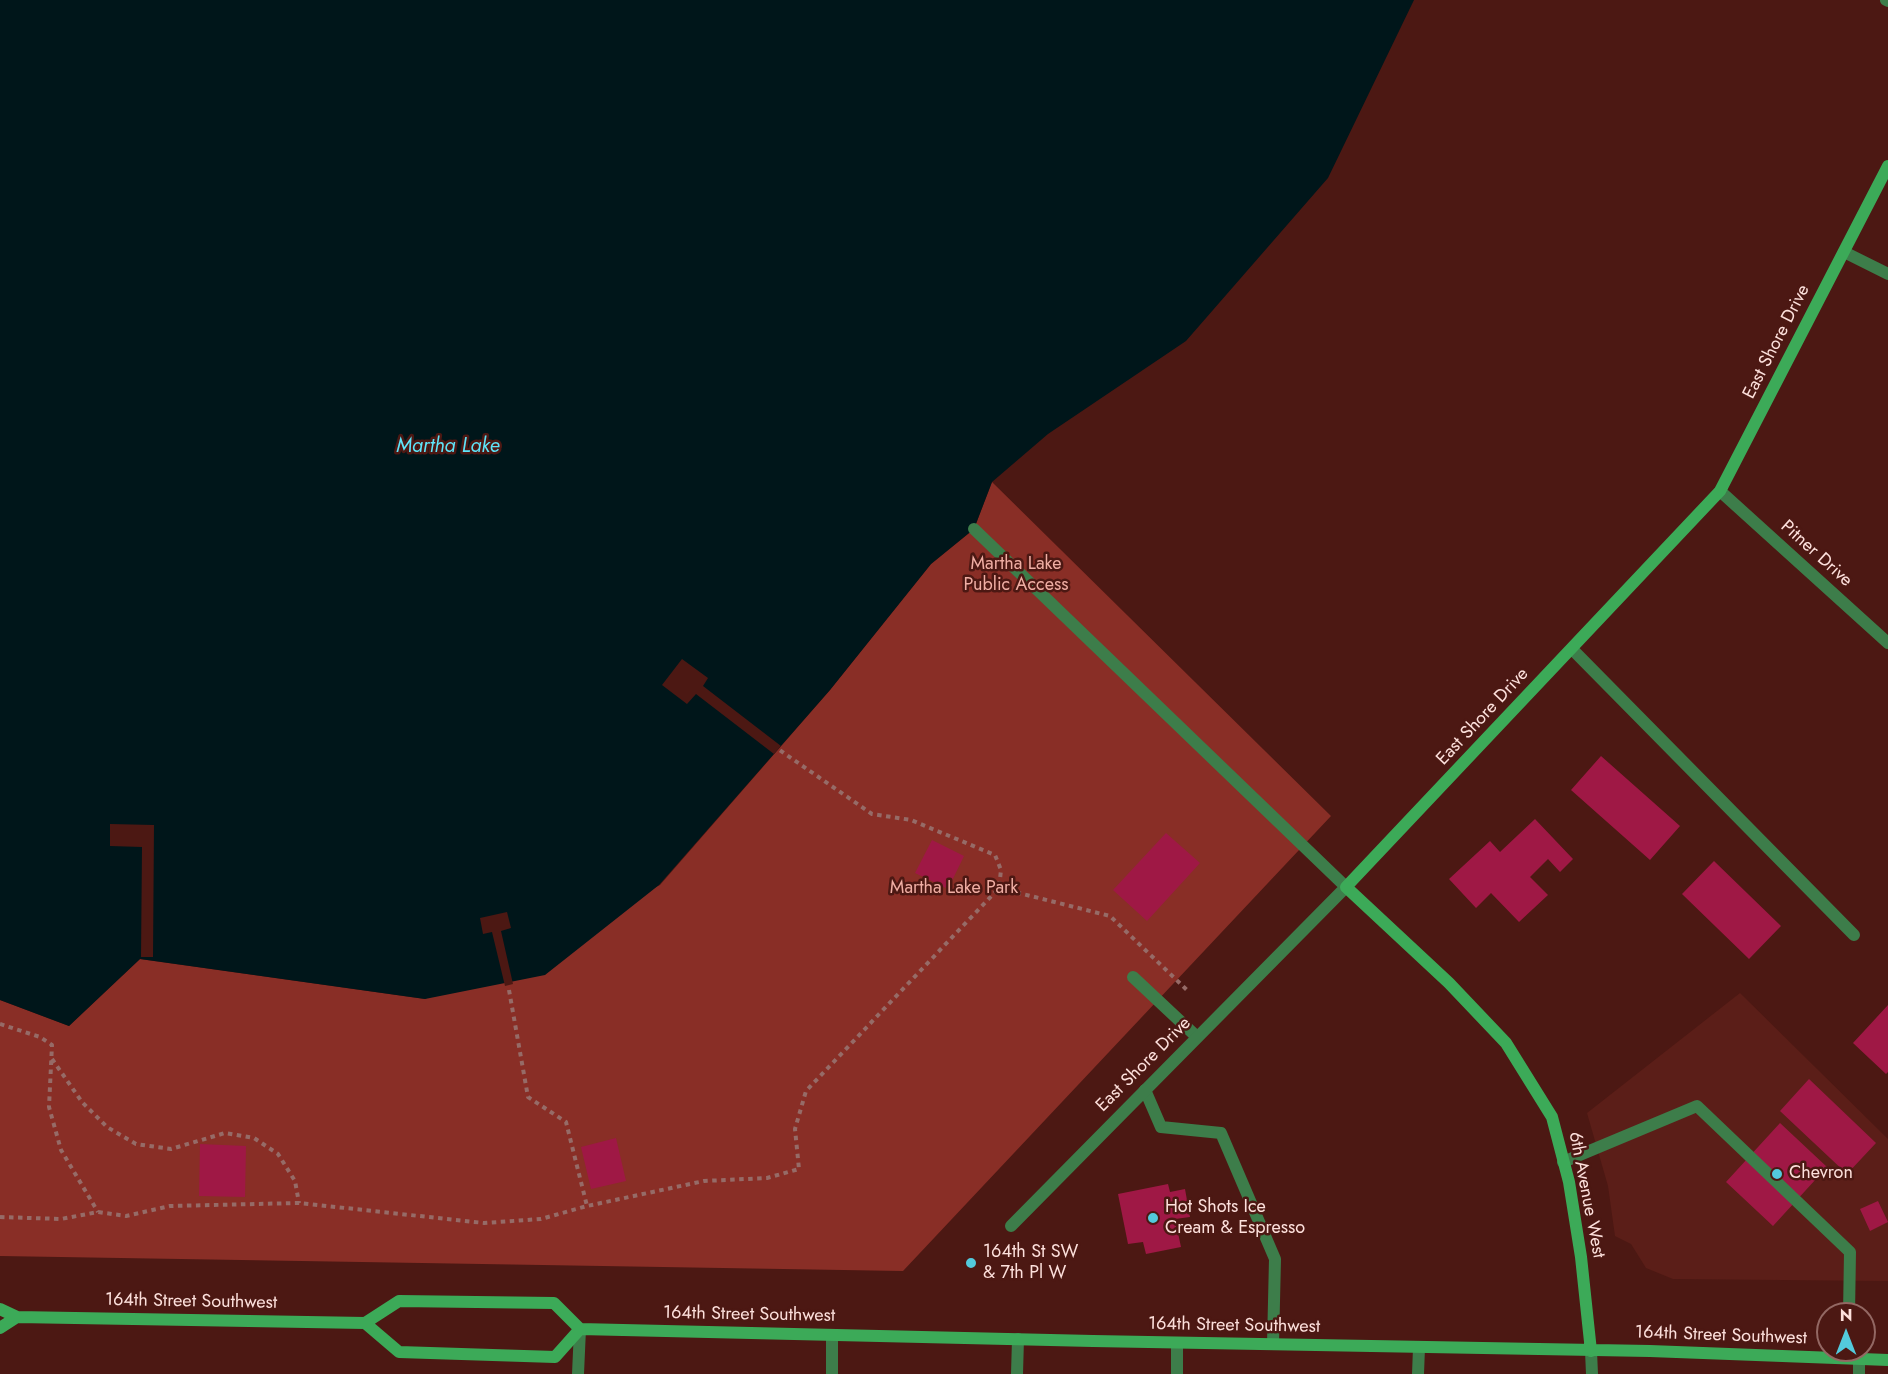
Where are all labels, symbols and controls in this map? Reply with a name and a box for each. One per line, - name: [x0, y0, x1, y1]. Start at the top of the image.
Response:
- street label: East Shore Drive: [1739, 281, 1815, 403]
- water label: Martha Lake: [396, 435, 500, 459]
- street label: Pitner Drive: [1776, 516, 1856, 592]
- park label: Martha Lake Public Access: [964, 554, 1068, 596]
- street label: East Shore Drive: [1432, 664, 1534, 770]
- park label: Martha Lake Park: [890, 878, 1018, 900]
- street label: East Shore Drive: [1092, 1013, 1196, 1117]
- street label: 6th Avenue West: [1563, 1130, 1609, 1260]
- place label: Chevron: [1789, 1163, 1853, 1185]
- marker: Chevron: [1770, 1167, 1784, 1181]
- place label: Hot Shots Ice Cream & Espresso: [1165, 1197, 1305, 1240]
- marker: Hot Shots Ice Cream & Espresso: [1146, 1211, 1160, 1225]
- place label: 164th St SW & 7th Pl W: [983, 1242, 1078, 1284]
- marker: 164th St SW & 7th Pl W: [964, 1256, 978, 1270]
- street label: 164th Street Southwest: [105, 1290, 277, 1314]
- north arrow: [1816, 1302, 1876, 1362]
- street label: 164th Street Southwest: [663, 1303, 835, 1327]
- text: N: [1840, 1304, 1852, 1327]
- street label: 164th Street Southwest: [1148, 1314, 1320, 1338]
- street label: 164th Street Southwest: [1635, 1322, 1807, 1350]

